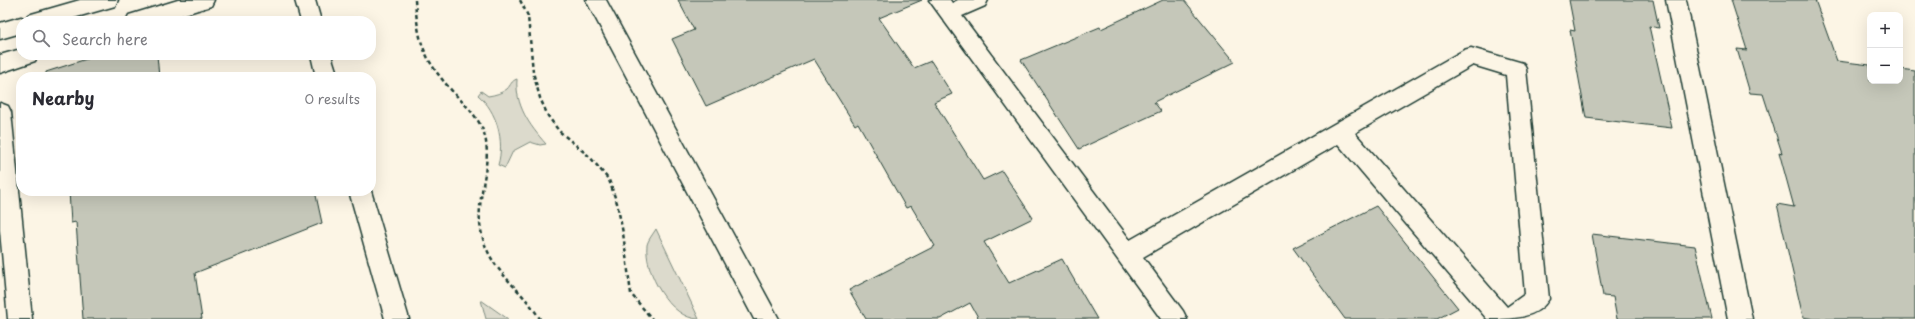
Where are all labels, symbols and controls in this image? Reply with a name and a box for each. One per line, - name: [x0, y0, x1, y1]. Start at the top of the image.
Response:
- map controls: [1867, 12, 1903, 84]
- button: +: [1867, 12, 1903, 48]
- search box: [16, 16, 376, 60]
- icon: search: [30, 27, 52, 49]
- text: Search here: [62, 27, 148, 50]
- button: −: [1867, 48, 1903, 84]
- text: Nearby: [32, 85, 94, 111]
- text: 0 results: [305, 89, 360, 108]

